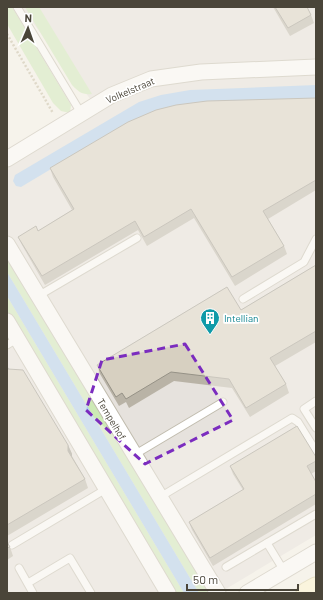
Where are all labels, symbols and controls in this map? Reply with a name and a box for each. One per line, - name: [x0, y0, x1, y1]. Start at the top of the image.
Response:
- north arrow: [8, 8, 48, 48]
- text: N: [24, 11, 32, 24]
- street label: Volkelstraat: [104, 74, 156, 106]
- building icon: Intellian: [199, 307, 221, 335]
- place label: Intellian: [224, 312, 258, 324]
- street label: Tempelhof: [95, 396, 129, 442]
- scale bar: [187, 566, 298, 592]
- text: 50 m: [193, 572, 218, 586]

